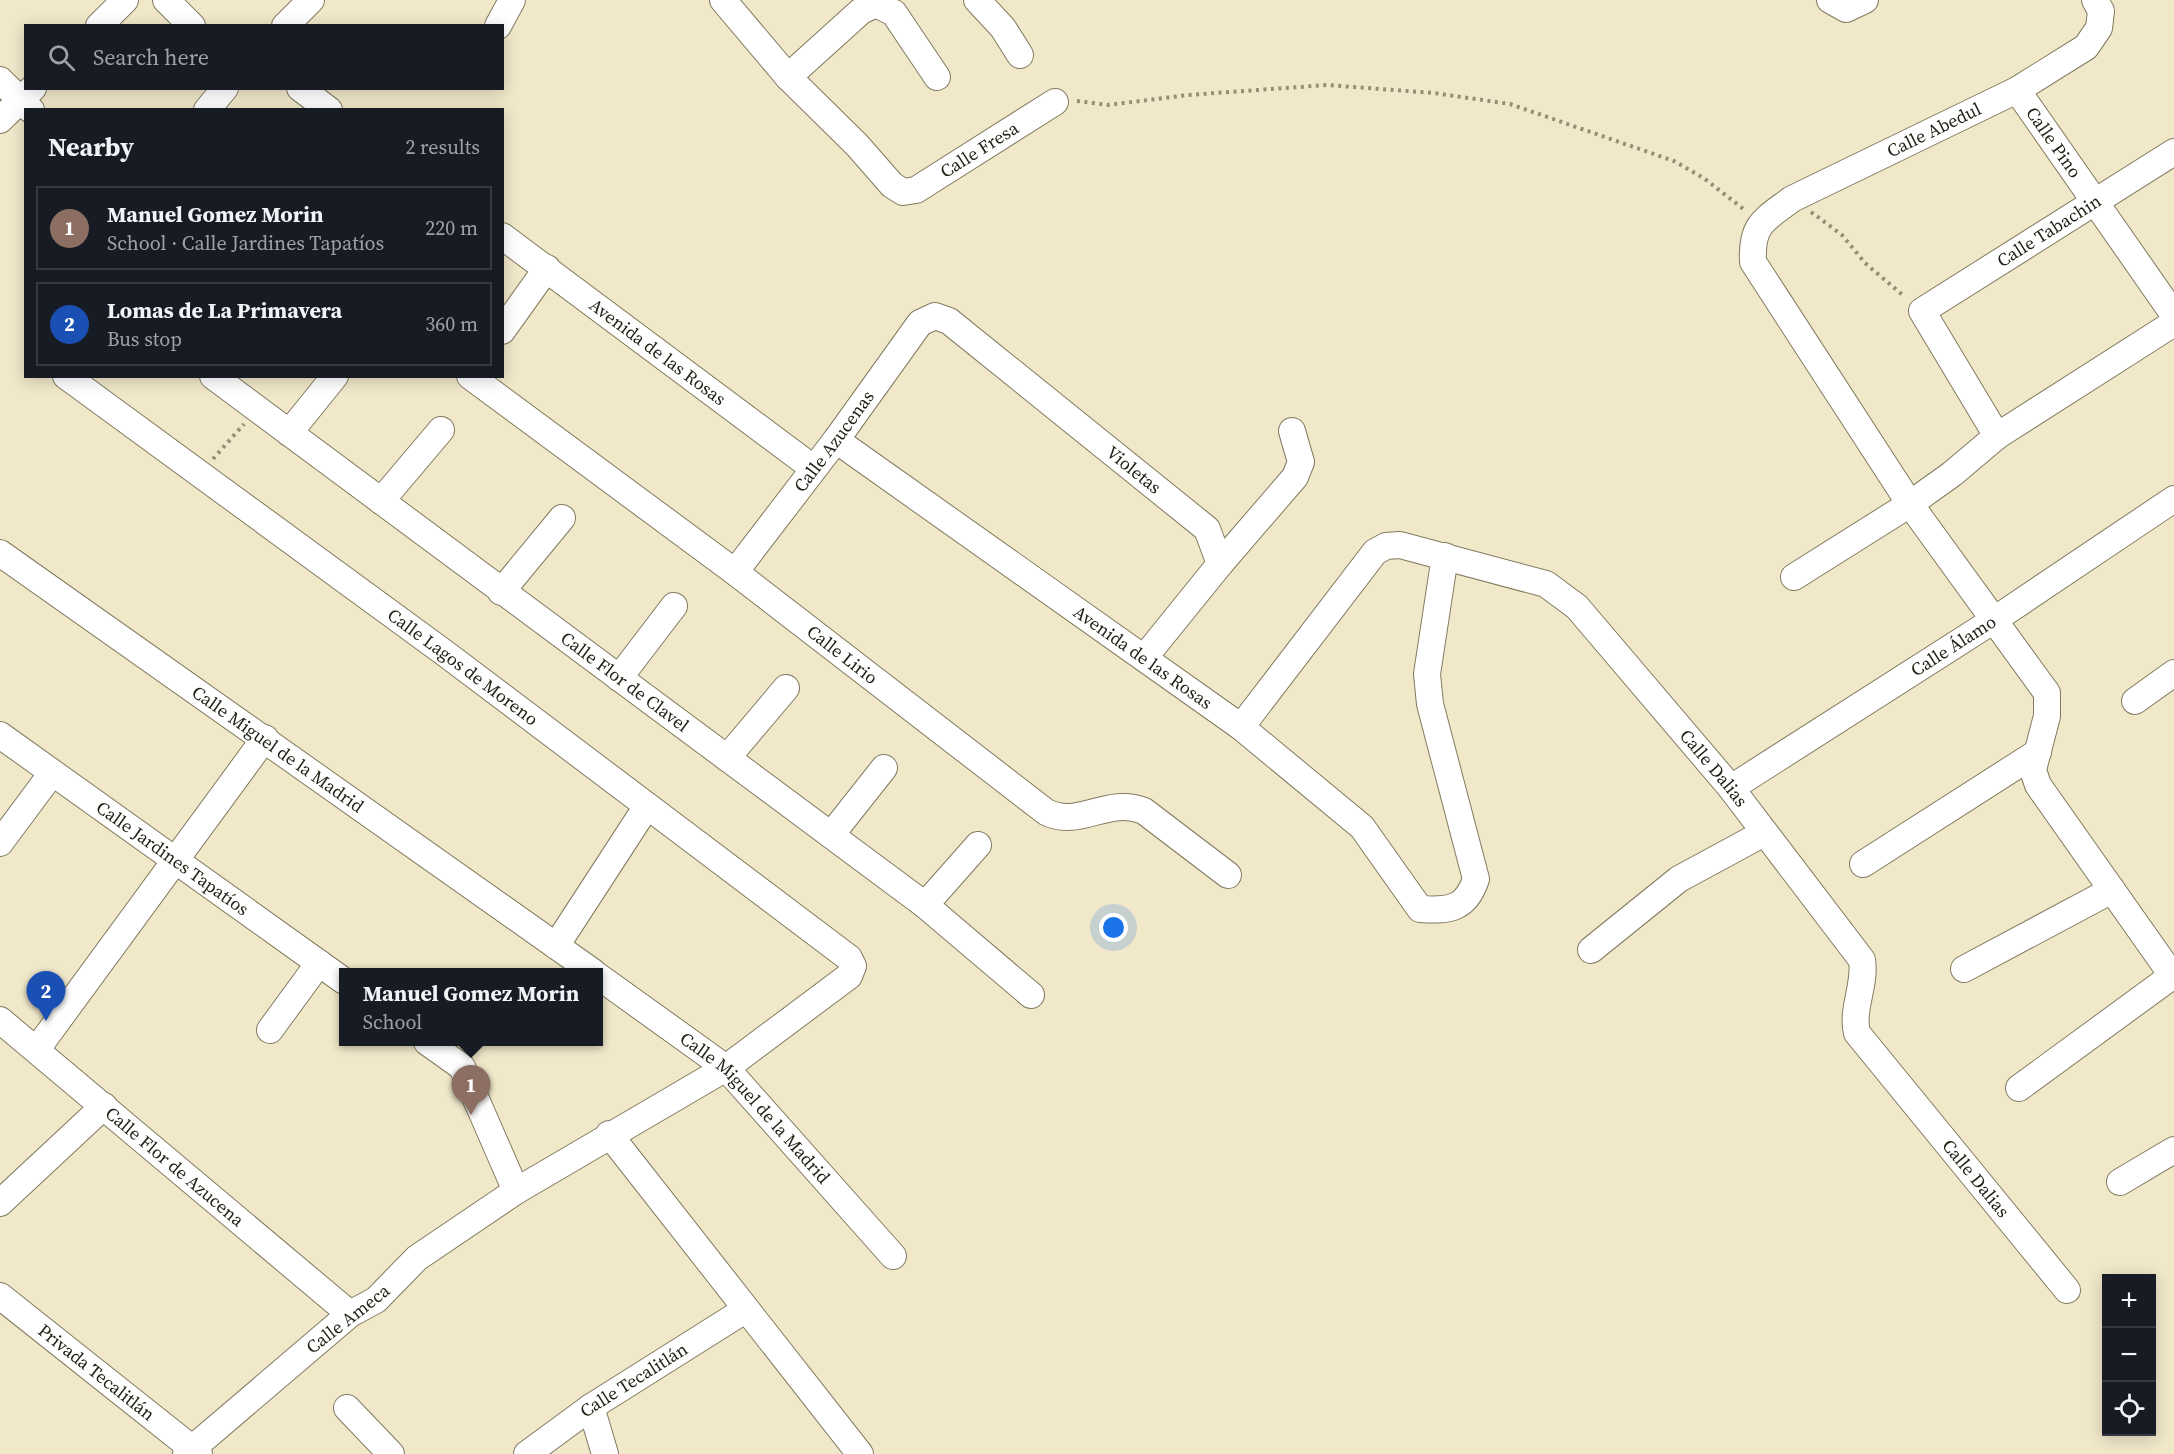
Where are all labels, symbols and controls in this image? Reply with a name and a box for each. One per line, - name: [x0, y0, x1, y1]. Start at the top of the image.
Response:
- search box: [24, 24, 504, 90]
- icon: search: [45, 41, 78, 74]
- text: Search here: [93, 42, 209, 72]
- street label: Calle Abedul: [1882, 96, 1985, 163]
- street label: Calle Pino: [2020, 102, 2088, 183]
- street label: Calle Fresa: [935, 115, 1024, 184]
- text: Nearby: [48, 129, 134, 165]
- text: 2 results: [405, 133, 480, 161]
- street label: Calle Tabachin: [1992, 188, 2106, 273]
- text: Manuel Gomez Morin: [107, 199, 323, 229]
- text: 1: [64, 214, 75, 242]
- text: 220 m: [425, 214, 478, 242]
- text: School · Calle Jardines Tapatíos: [107, 229, 384, 257]
- street label: Avenida de las Rosas: [584, 292, 731, 411]
- text: Lomas de La Primavera: [107, 295, 342, 325]
- text: 2: [64, 310, 75, 338]
- text: 360 m: [425, 310, 478, 338]
- text: Bus stop: [107, 325, 182, 353]
- street label: Calle Azucenas: [788, 385, 880, 497]
- street label: Violetas: [1101, 440, 1167, 500]
- street label: Avenida de las Rosas: [1069, 599, 1218, 715]
- street label: Calle Lagos de Moreno: [382, 602, 544, 731]
- street label: Calle Álamo: [1906, 609, 2001, 682]
- street label: Calle Lirio: [802, 619, 883, 690]
- street label: Calle Flor de Clavel: [556, 626, 694, 738]
- street label: Calle Miguel de la Madrid: [187, 679, 369, 818]
- street label: Calle Dalias: [1674, 724, 1754, 812]
- street label: Calle Jardines Tapatíos: [91, 795, 254, 921]
- your location: [1099, 913, 1128, 942]
- popup: [339, 968, 603, 1046]
- pin: 2: [26, 972, 66, 1021]
- text: Manuel Gomez Morin: [363, 978, 579, 1008]
- text: School: [363, 1008, 422, 1036]
- street label: Calle Miguel de la Madrid: [675, 1026, 836, 1189]
- pin: 1: [452, 1066, 490, 1115]
- street label: Calle Flor de Azucena: [100, 1101, 250, 1232]
- street label: Calle Dalias: [1937, 1134, 2016, 1223]
- map controls: [2102, 1274, 2156, 1436]
- button: +: [2102, 1274, 2156, 1328]
- street label: Calle Ameca: [301, 1277, 395, 1359]
- street label: Privada Tecalitlán: [33, 1318, 160, 1426]
- button: −: [2102, 1328, 2156, 1382]
- street label: Calle Tecalitlán: [575, 1336, 692, 1423]
- button: locate: [2102, 1382, 2156, 1436]

